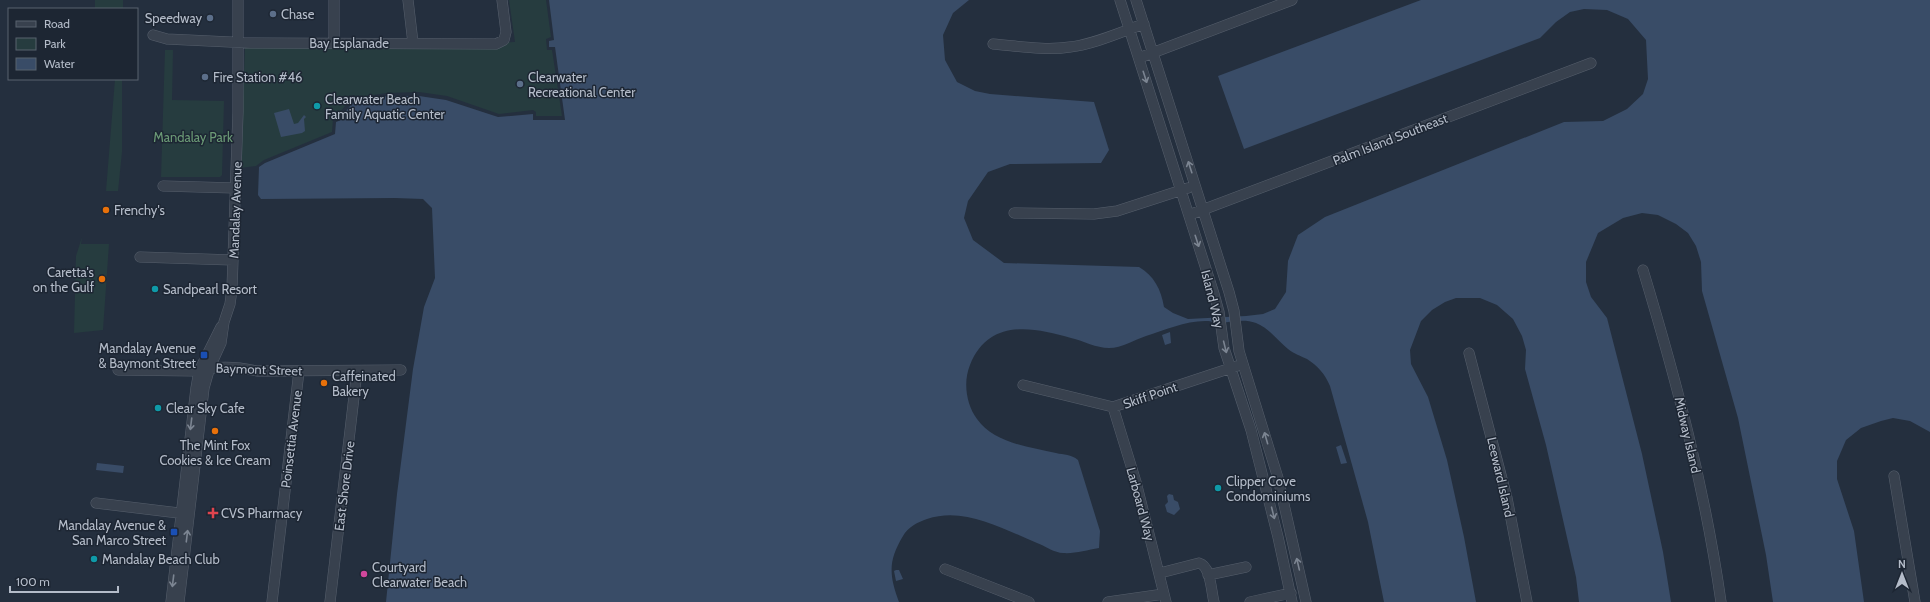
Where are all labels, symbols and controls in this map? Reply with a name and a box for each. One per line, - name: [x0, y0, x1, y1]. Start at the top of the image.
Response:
- place label: Chase: [281, 6, 315, 22]
- legend: [8, 8, 138, 80]
- marker: Chase: [268, 9, 278, 19]
- place label: Speedway: [145, 10, 202, 26]
- marker: Speedway: [205, 13, 215, 23]
- text: Road: [44, 16, 70, 31]
- street label: Bay Esplanade: [309, 35, 389, 51]
- text: Park: [44, 36, 66, 51]
- text: Water: [44, 56, 75, 71]
- place label: Fire Station #46: [213, 69, 302, 85]
- place label: Clearwater Recreational Center: [528, 69, 636, 100]
- one-way arrow: [1142, 70, 1149, 83]
- marker: Fire Station #46: [200, 72, 210, 82]
- marker: Clearwater Recreational Center: [515, 79, 525, 89]
- place label: Clearwater Beach Family Aquatic Center: [325, 91, 446, 122]
- marker: Clearwater Beach Family Aquatic Center: [312, 101, 322, 111]
- street label: Palm Island Southeast: [1330, 109, 1450, 168]
- park label: Mandalay Park: [153, 129, 233, 145]
- street label: Mandalay Avenue: [225, 161, 245, 259]
- one-way arrow: [1186, 161, 1193, 174]
- place label: Frenchy's: [114, 202, 165, 218]
- marker: Frenchy's: [101, 205, 111, 215]
- one-way arrow: [1194, 234, 1201, 247]
- place label: Caretta's on the Gulf: [33, 264, 95, 295]
- street label: Island Way: [1198, 268, 1228, 330]
- marker: Caretta's on the Gulf: [97, 274, 107, 284]
- place label: Sandpearl Resort: [163, 281, 257, 297]
- marker: Sandpearl Resort: [150, 284, 160, 294]
- place label: Mandalay Avenue & Baymont Street: [98, 340, 197, 371]
- one-way arrow: [1221, 340, 1229, 353]
- marker: Mandalay Avenue & Baymont Street: [199, 350, 209, 360]
- street label: Baymont Street: [215, 359, 303, 379]
- place label: Caffeinated Bakery: [332, 368, 396, 399]
- marker: Caffeinated Bakery: [319, 378, 329, 388]
- street label: Skiff Point: [1121, 378, 1180, 412]
- street label: Poinsettia Avenue: [277, 389, 305, 489]
- street label: Midway Island: [1671, 395, 1705, 475]
- place label: Clear Sky Cafe: [166, 400, 245, 416]
- marker: Clear Sky Cafe: [153, 403, 163, 413]
- one-way arrow: [188, 417, 195, 430]
- marker: The Mint Fox Cookies & Ice Cream: [210, 426, 220, 436]
- one-way arrow: [1262, 432, 1269, 445]
- street label: Leeward Island: [1484, 435, 1518, 519]
- place label: The Mint Fox Cookies & Ice Cream: [159, 437, 271, 468]
- street label: East Shore Drive: [331, 440, 357, 532]
- street label: Larboard Way: [1123, 465, 1159, 543]
- place label: Clipper Cove Condominiums: [1226, 473, 1311, 504]
- marker: Clipper Cove Condominiums: [1213, 483, 1223, 493]
- place label: CVS Pharmacy: [221, 505, 303, 521]
- one-way arrow: [1269, 506, 1277, 519]
- marker: CVS Pharmacy: [208, 508, 218, 518]
- place label: Mandalay Avenue & San Marco Street: [58, 517, 167, 548]
- marker: Mandalay Avenue & San Marco Street: [169, 527, 179, 537]
- one-way arrow: [183, 529, 191, 542]
- place label: Mandalay Beach Club: [102, 551, 220, 567]
- marker: Mandalay Beach Club: [89, 554, 99, 564]
- north arrow: [1882, 554, 1922, 594]
- text: N: [1898, 557, 1906, 571]
- one-way arrow: [1294, 558, 1302, 571]
- place label: Courtyard Clearwater Beach: [372, 559, 467, 590]
- scale bar: [10, 568, 118, 594]
- marker: Courtyard Clearwater Beach: [359, 569, 369, 579]
- text: 100 m: [16, 574, 50, 589]
- one-way arrow: [169, 574, 177, 587]

